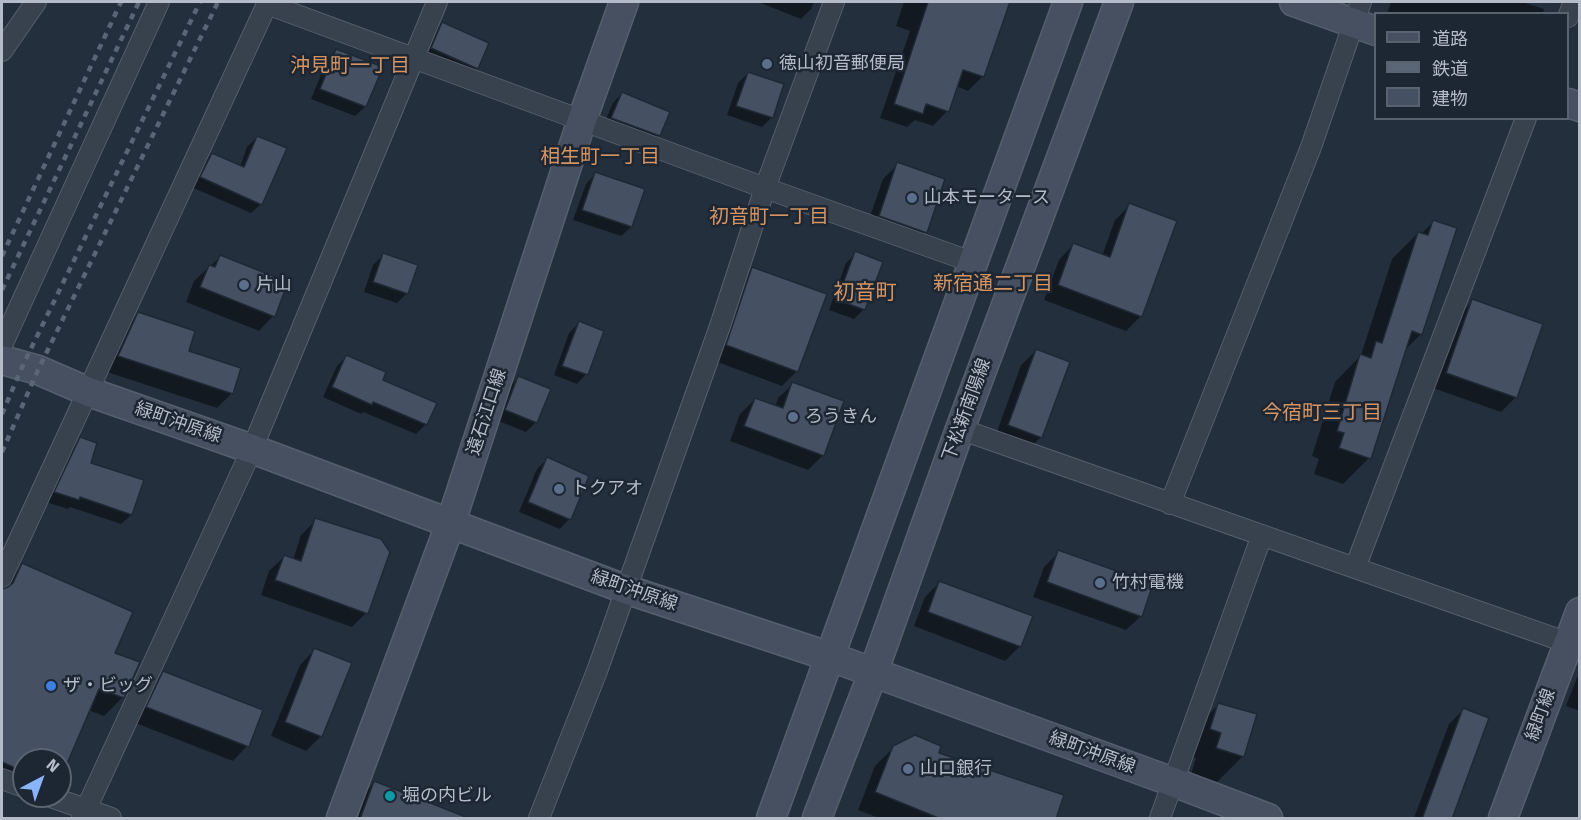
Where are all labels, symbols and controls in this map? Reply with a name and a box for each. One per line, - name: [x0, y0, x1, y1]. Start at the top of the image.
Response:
- legend: [1374, 12, 1569, 120]
- text: 道路: [1432, 28, 1468, 50]
- place label: 徳山初音郵便局: [779, 53, 905, 75]
- district label: 沖見町一丁目: [290, 54, 410, 78]
- marker: 徳山初音郵便局: [760, 57, 774, 71]
- text: 鉄道: [1432, 58, 1468, 80]
- text: 建物: [1432, 88, 1468, 110]
- district label: 相生町一丁目: [540, 145, 660, 169]
- place label: 山本モータース: [924, 187, 1050, 209]
- marker: 山本モータース: [905, 191, 919, 205]
- district label: 初音町一丁目: [709, 205, 829, 229]
- district label: 新宿通二丁目: [933, 272, 1053, 296]
- place label: 片山: [256, 274, 292, 296]
- marker: 片山: [237, 278, 251, 292]
- district label: 初音町: [834, 280, 896, 306]
- street label: 下松新南陽線: [938, 356, 996, 464]
- street label: 遠石江口線: [463, 366, 511, 458]
- street label: 緑町沖原線: [132, 398, 224, 448]
- district label: 今宿町三丁目: [1262, 401, 1382, 425]
- place label: ろうきん: [805, 406, 877, 428]
- marker: ろうきん: [786, 410, 800, 424]
- place label: トクアオ: [571, 478, 643, 500]
- marker: トクアオ: [552, 482, 566, 496]
- street label: 緑町沖原線: [588, 566, 680, 616]
- place label: 竹村電機: [1112, 572, 1184, 594]
- marker: 竹村電機: [1093, 576, 1107, 590]
- place label: ザ・ビッグ: [63, 675, 153, 697]
- marker: ザ・ビッグ: [44, 679, 58, 693]
- street label: 緑町線: [1522, 686, 1560, 744]
- street label: 緑町沖原線: [1046, 727, 1138, 779]
- north arrow: [12, 748, 72, 808]
- text: N: [43, 755, 63, 776]
- place label: 山口銀行: [920, 758, 992, 780]
- marker: 山口銀行: [901, 762, 915, 776]
- place label: 堀の内ビル: [402, 785, 492, 807]
- marker: 堀の内ビル: [383, 789, 397, 803]

